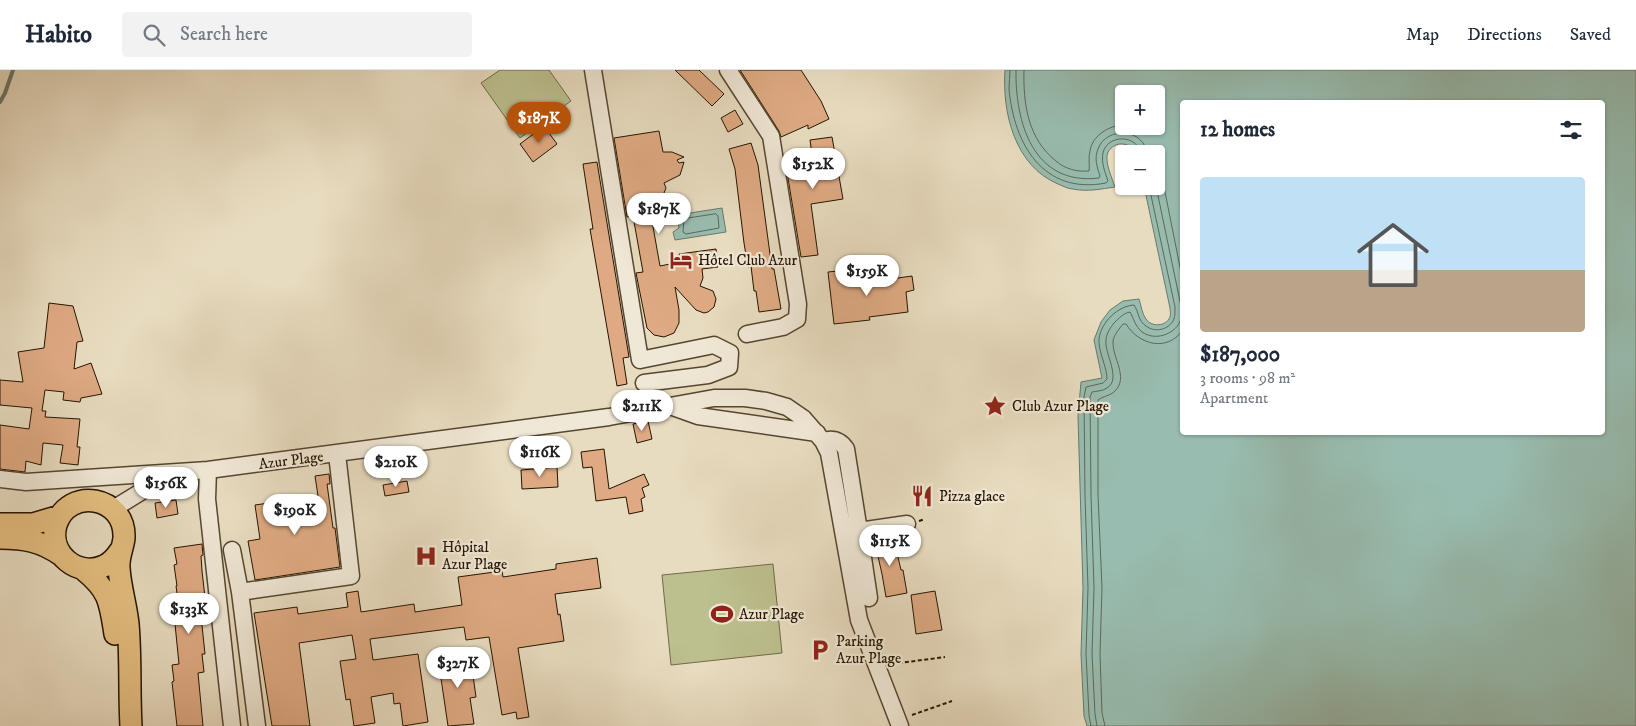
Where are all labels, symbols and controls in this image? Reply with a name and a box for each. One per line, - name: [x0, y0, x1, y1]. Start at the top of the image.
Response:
- search box: [122, 12, 472, 57]
- text: Habito: [25, 20, 92, 50]
- icon: search: [140, 21, 168, 49]
- text: Search here: [180, 23, 268, 46]
- text: Map: [1406, 24, 1439, 46]
- text: Directions: [1467, 24, 1542, 46]
- text: Saved: [1570, 24, 1611, 46]
- map controls: [1115, 85, 1165, 195]
- button: +: [1115, 85, 1165, 135]
- pin: $187K: [504, 102, 574, 144]
- text: $187K: [518, 108, 560, 128]
- icon: filters: [1557, 116, 1585, 144]
- text: 12 homes: [1200, 117, 1275, 143]
- button: −: [1115, 145, 1165, 195]
- pin: $152K: [778, 148, 848, 190]
- text: $152K: [792, 154, 834, 174]
- pin: $187K: [624, 192, 694, 235]
- text: $187K: [638, 199, 680, 219]
- icon: home: [1348, 210, 1438, 300]
- hotel icon: Hôtel Club Azur: [668, 247, 694, 273]
- place label: Hôtel Club Azur: [698, 251, 798, 270]
- pin: $159K: [832, 254, 902, 297]
- text: $159K: [846, 261, 888, 281]
- text: $187,000: [1200, 342, 1280, 368]
- text: 3 rooms · 98 m²: [1200, 368, 1295, 388]
- text: Apartment: [1200, 388, 1268, 408]
- pin: $211K: [607, 390, 677, 432]
- place icon: Club Azur Plage: [982, 393, 1008, 419]
- text: $211K: [622, 396, 662, 416]
- place label: Club Azur Plage: [1012, 397, 1109, 416]
- pin: $116K: [505, 436, 575, 478]
- text: $116K: [520, 442, 560, 462]
- pin: $210K: [361, 446, 431, 488]
- street label: Azur Plage: [258, 447, 325, 474]
- text: $210K: [375, 452, 417, 472]
- pin: $156K: [131, 466, 201, 509]
- text: $156K: [145, 473, 187, 493]
- restaurant icon: Pizza glace: [909, 483, 935, 509]
- place label: Pizza glace: [939, 487, 1005, 506]
- pin: $190K: [260, 494, 330, 536]
- text: $190K: [274, 500, 316, 520]
- pin: $115K: [855, 524, 925, 567]
- text: $115K: [870, 531, 910, 551]
- place label: Hôpital Azur Plage: [442, 538, 507, 574]
- hospital icon: Hôpital Azur Plage: [413, 543, 439, 569]
- pin: $133K: [154, 592, 224, 635]
- text: $133K: [170, 599, 208, 619]
- sports icon: Azur Plage: [709, 601, 735, 627]
- place label: Azur Plage: [739, 605, 804, 624]
- place label: Parking Azur Plage: [836, 632, 901, 668]
- parking icon: Parking Azur Plage: [807, 637, 833, 663]
- pin: $327K: [423, 646, 493, 689]
- text: $327K: [437, 653, 479, 673]

